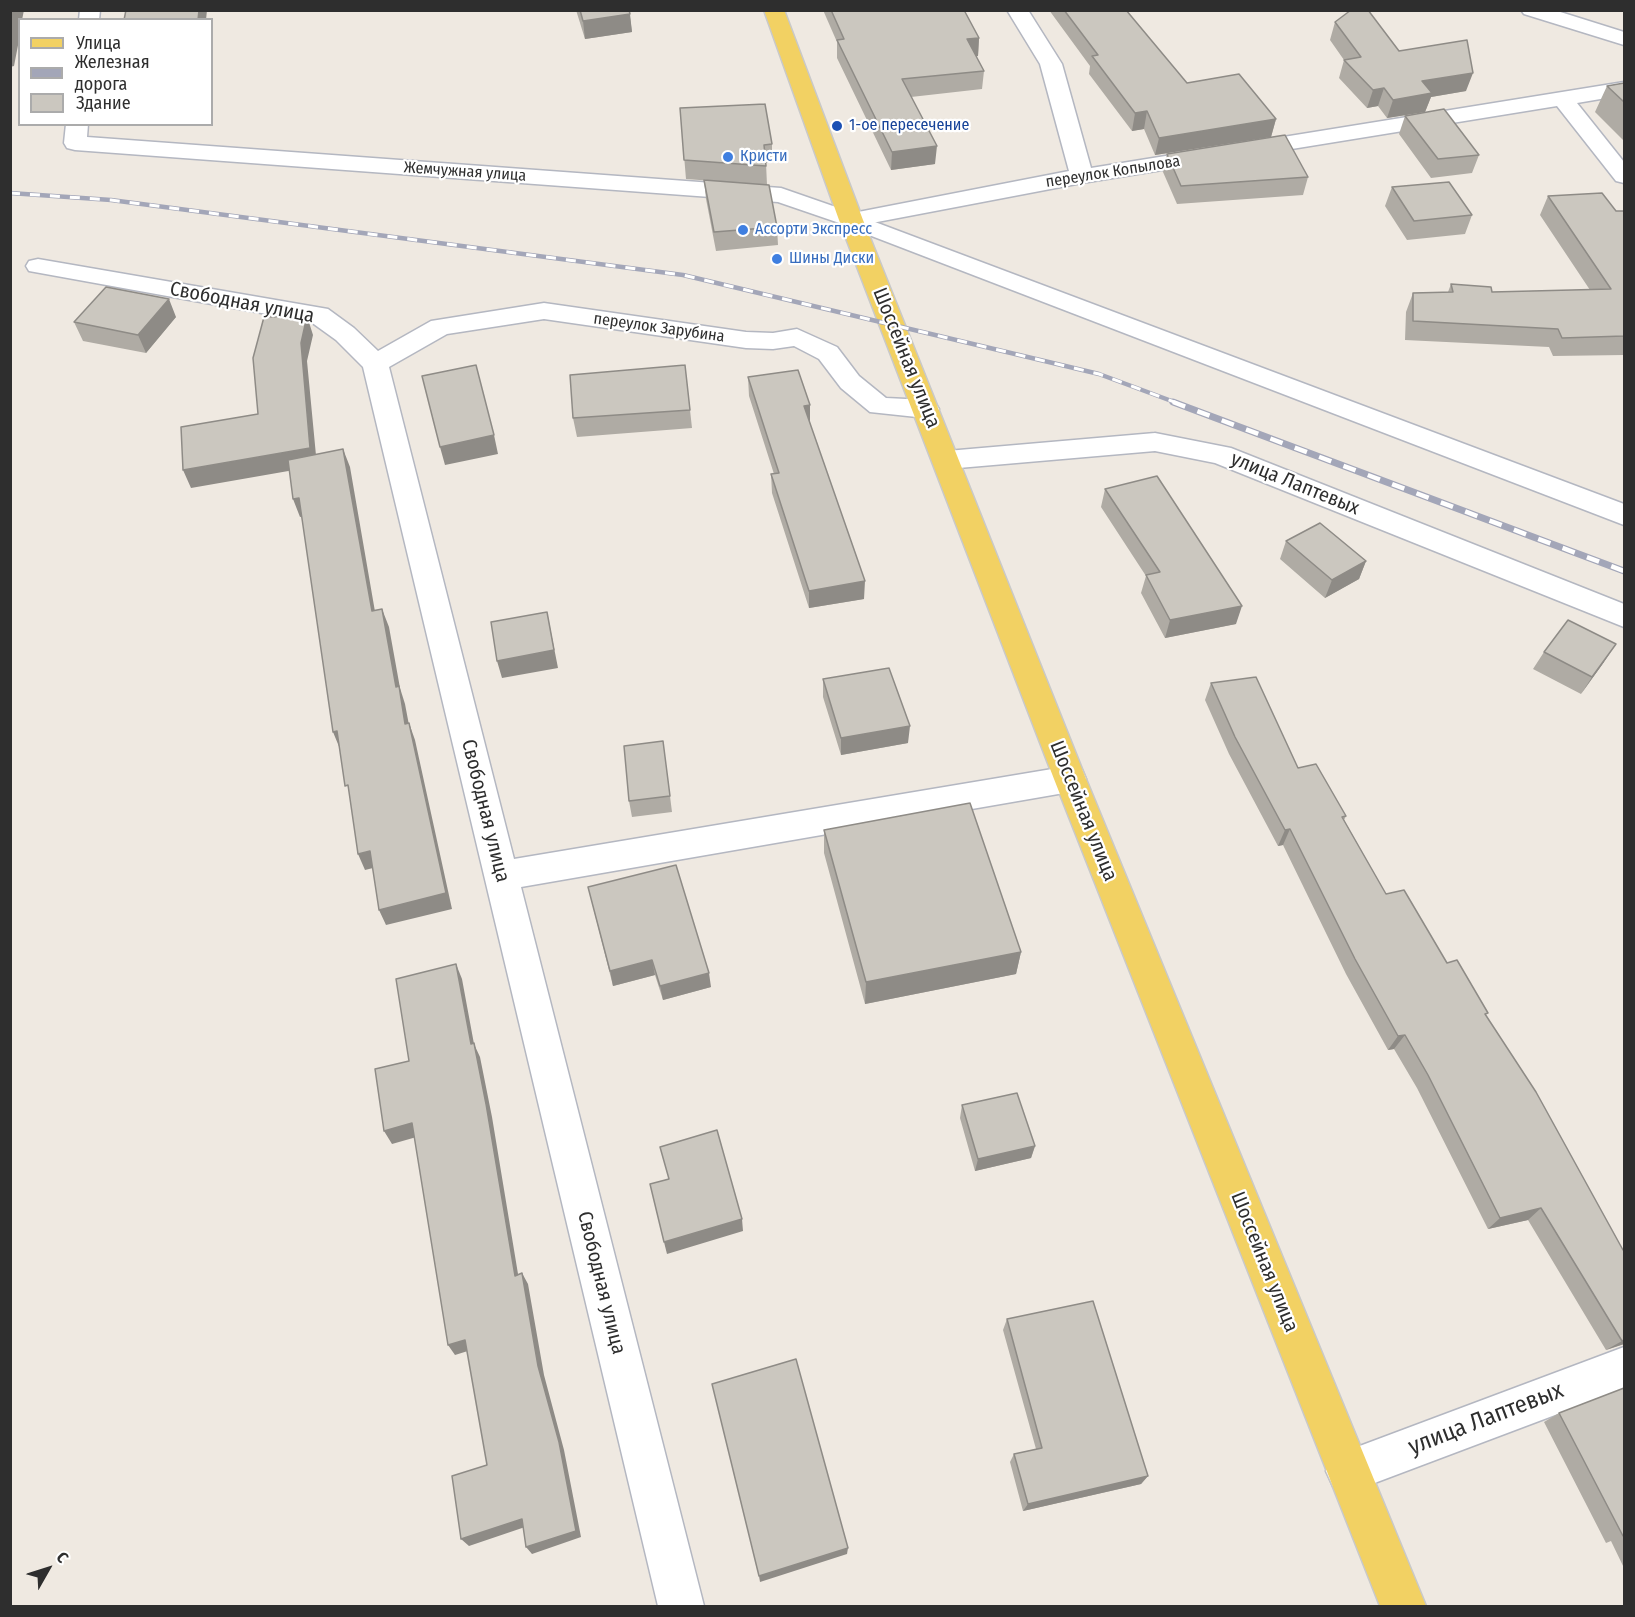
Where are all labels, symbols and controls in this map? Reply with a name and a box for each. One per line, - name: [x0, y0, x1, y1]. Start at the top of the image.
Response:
- legend: [18, 18, 213, 126]
- text: Улица: [76, 32, 121, 54]
- text: Железная дорога: [75, 51, 150, 95]
- text: Здание: [76, 92, 131, 114]
- place label: 1-ое пересечение: [849, 116, 969, 136]
- marker: 1-ое пересечение: [830, 119, 844, 133]
- place label: Кристи: [740, 147, 788, 167]
- marker: Кристи: [721, 150, 735, 164]
- street label: переулок Копылова: [1044, 152, 1182, 192]
- street label: Жемчужная улица: [403, 158, 527, 186]
- place label: Ассорти Экспресс: [755, 220, 872, 240]
- marker: Ассорти Экспресс: [736, 223, 750, 237]
- place label: Шины Диски: [789, 249, 874, 269]
- marker: Шины Диски: [770, 252, 784, 266]
- street label: Свободная улица: [168, 277, 316, 329]
- street label: Шоссейная улица: [867, 284, 945, 432]
- street label: переулок Зарубина: [592, 309, 726, 347]
- street label: улица Лаптевых: [1227, 447, 1363, 521]
- street label: Свободная улица: [456, 737, 514, 885]
- street label: Шоссейная улица: [1044, 737, 1122, 885]
- street label: Шоссейная улица: [1225, 1188, 1303, 1336]
- street label: Свободная улица: [572, 1209, 630, 1357]
- street label: улица Лаптевых: [1404, 1376, 1568, 1462]
- north arrow: [18, 1539, 78, 1599]
- text: С: [52, 1548, 72, 1567]

